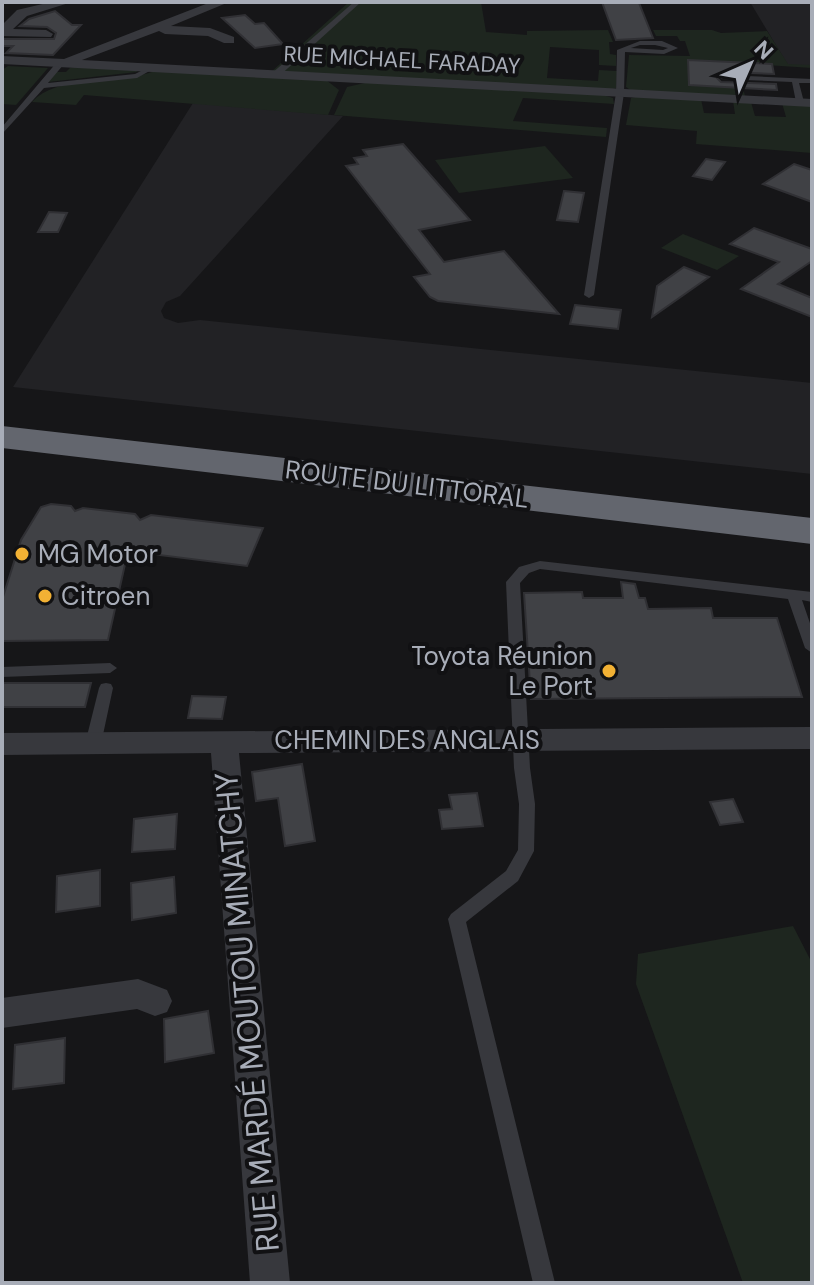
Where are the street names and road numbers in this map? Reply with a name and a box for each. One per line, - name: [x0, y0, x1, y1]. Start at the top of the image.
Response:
- street label: RUE MICHAEL FARADAY: [283, 39, 521, 81]
- street label: ROUTE DU LITTORAL: [283, 452, 531, 516]
- street label: CHEMIN DES ANGLAIS: [274, 723, 540, 757]
- street label: RUE MARDÉ MOUTOU MINATCHY: [205, 770, 289, 1254]

